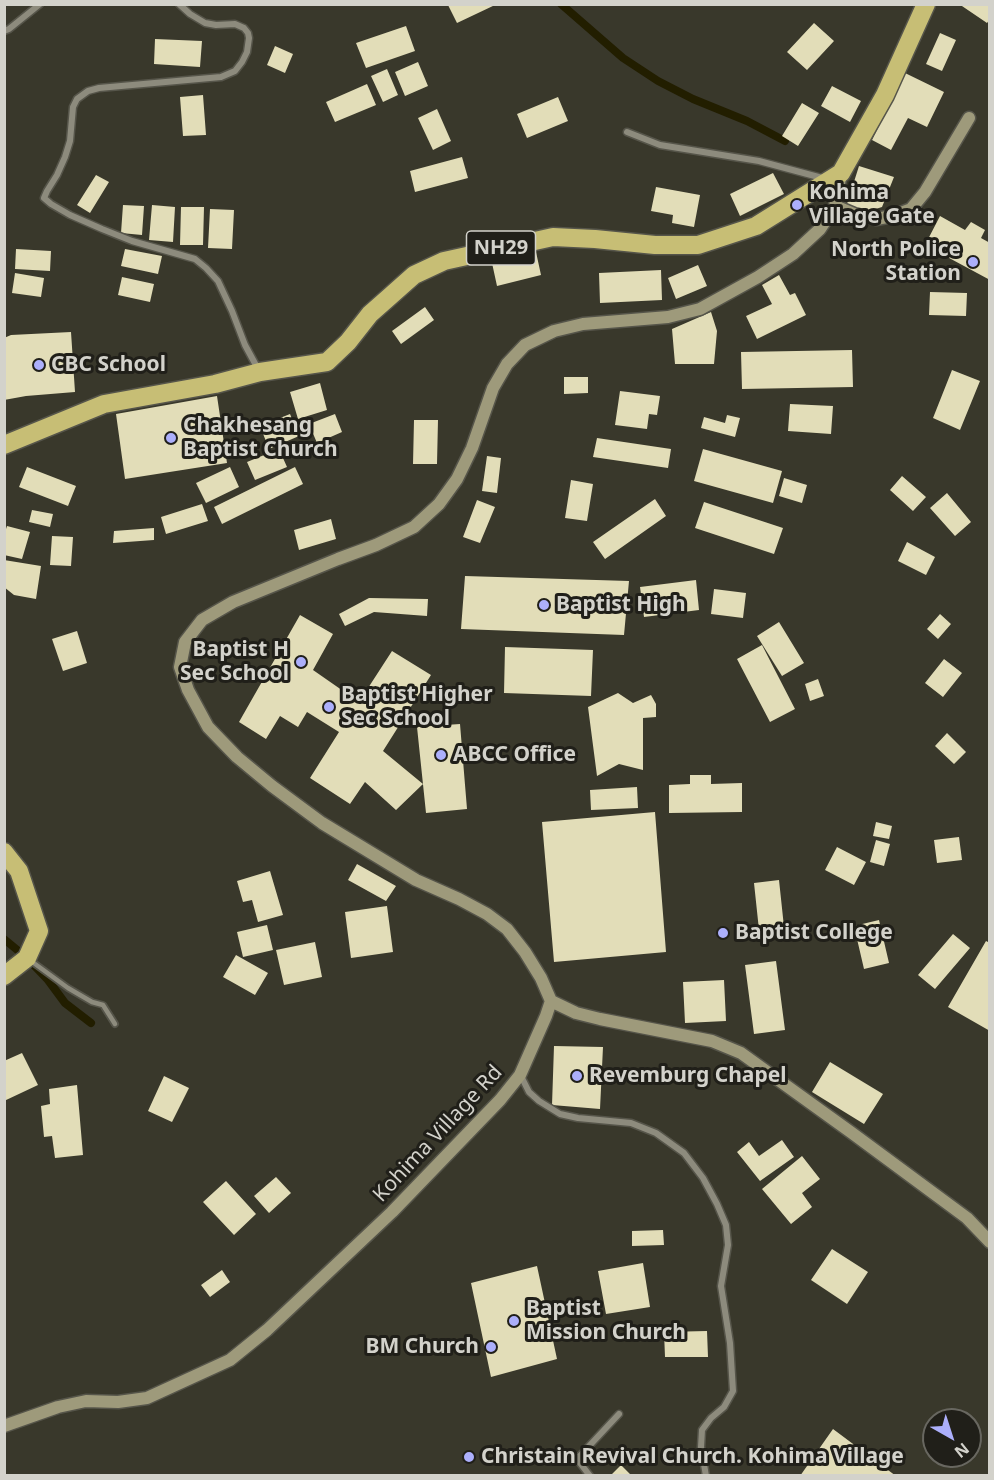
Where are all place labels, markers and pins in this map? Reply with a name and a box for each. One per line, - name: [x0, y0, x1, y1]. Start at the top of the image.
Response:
- place label: Kohima Village Gate: [809, 180, 935, 230]
- marker: Kohima Village Gate: [790, 198, 804, 212]
- place label: North Police Station: [831, 237, 961, 287]
- marker: North Police Station: [966, 255, 980, 269]
- place label: CBC School: [51, 352, 166, 378]
- marker: CBC School: [32, 358, 46, 372]
- place label: Chakhesang Baptist Church: [183, 413, 338, 463]
- marker: Chakhesang Baptist Church: [164, 431, 178, 445]
- place label: Baptist High: [556, 592, 686, 618]
- marker: Baptist High: [537, 598, 551, 612]
- place label: Baptist H Sec School: [180, 637, 289, 687]
- marker: Baptist H Sec School: [294, 655, 308, 669]
- place label: Baptist Higher Sec School: [341, 682, 493, 732]
- marker: Baptist Higher Sec School: [322, 700, 336, 714]
- place label: ABCC Office: [453, 742, 576, 768]
- marker: ABCC Office: [434, 748, 448, 762]
- place label: Baptist College: [735, 920, 893, 946]
- marker: Baptist College: [716, 926, 730, 940]
- place label: Revemburg Chapel: [589, 1063, 787, 1089]
- marker: Revemburg Chapel: [570, 1069, 584, 1083]
- place label: Baptist Mission Church: [526, 1296, 686, 1346]
- marker: Baptist Mission Church: [507, 1314, 521, 1328]
- place label: BM Church: [366, 1334, 479, 1360]
- marker: BM Church: [484, 1340, 498, 1354]
- place label: Christain Revival Church. Kohima Village: [481, 1444, 904, 1470]
- marker: Christain Revival Church. Kohima Village: [462, 1450, 476, 1464]

